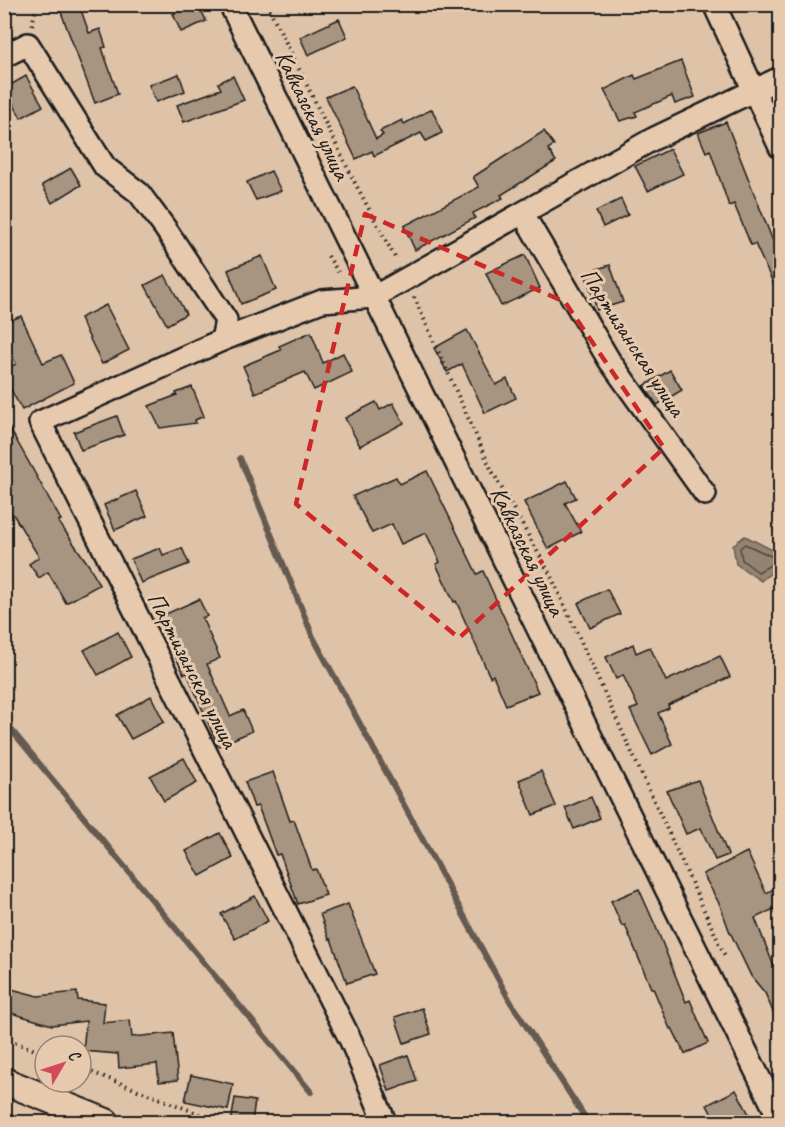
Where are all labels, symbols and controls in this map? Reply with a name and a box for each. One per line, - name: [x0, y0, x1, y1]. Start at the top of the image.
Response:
- street label: Кавказская улица: [269, 45, 358, 186]
- street label: Партизанская улица: [574, 262, 693, 423]
- street label: Кавказская улица: [484, 481, 573, 622]
- street label: Партизанская улица: [141, 587, 246, 754]
- north arrow: [33, 1034, 93, 1094]
- text: С: [64, 1046, 85, 1066]

